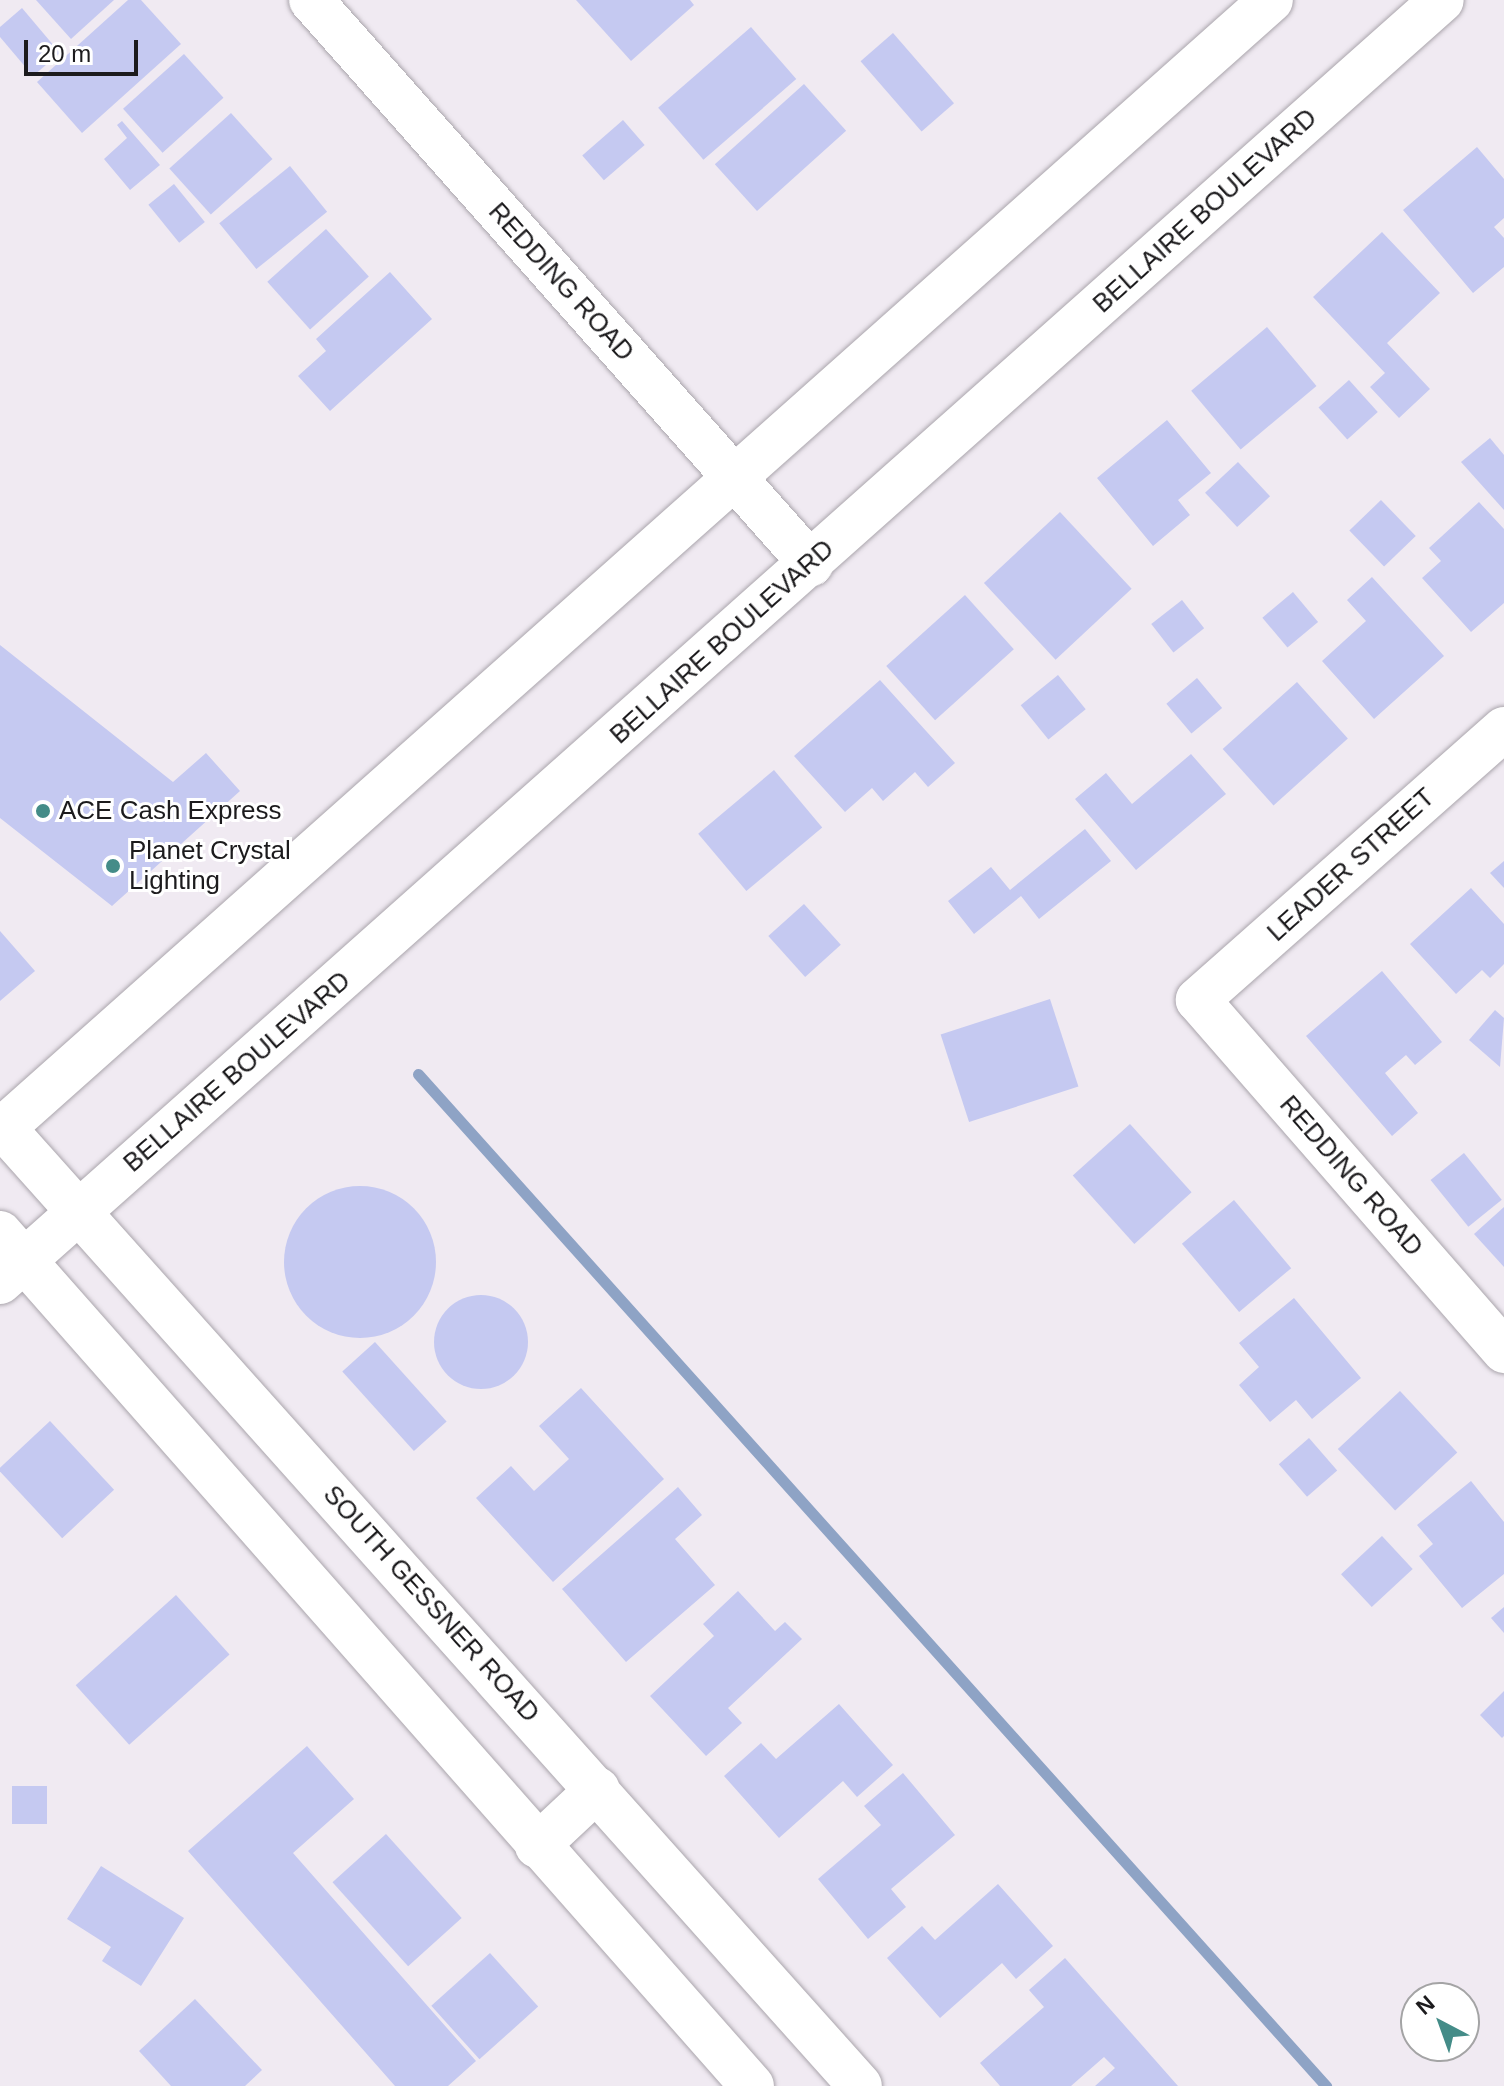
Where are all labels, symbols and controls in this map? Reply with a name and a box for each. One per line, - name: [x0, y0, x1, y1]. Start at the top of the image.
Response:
- scale bar: [28, 24, 142, 74]
- text: 20 m: [38, 40, 91, 67]
- street label: BELLAIRE BOULEVARD: [1087, 102, 1323, 320]
- street label: REDDING ROAD: [482, 196, 640, 368]
- street label: BELLAIRE BOULEVARD: [604, 533, 840, 751]
- street label: LEADER STREET: [1261, 782, 1441, 948]
- place label: ACE Cash Express: [59, 795, 282, 827]
- marker: ACE Cash Express: [34, 802, 52, 820]
- place label: Planet Crystal Lighting: [129, 835, 291, 896]
- marker: Planet Crystal Lighting: [104, 857, 122, 875]
- street label: BELLAIRE BOULEVARD: [117, 965, 357, 1179]
- street label: REDDING ROAD: [1273, 1089, 1429, 1263]
- street label: SOUTH GESSNER ROAD: [316, 1479, 546, 1729]
- north arrow: [1400, 1982, 1480, 2062]
- text: N: [1411, 1990, 1439, 2020]

